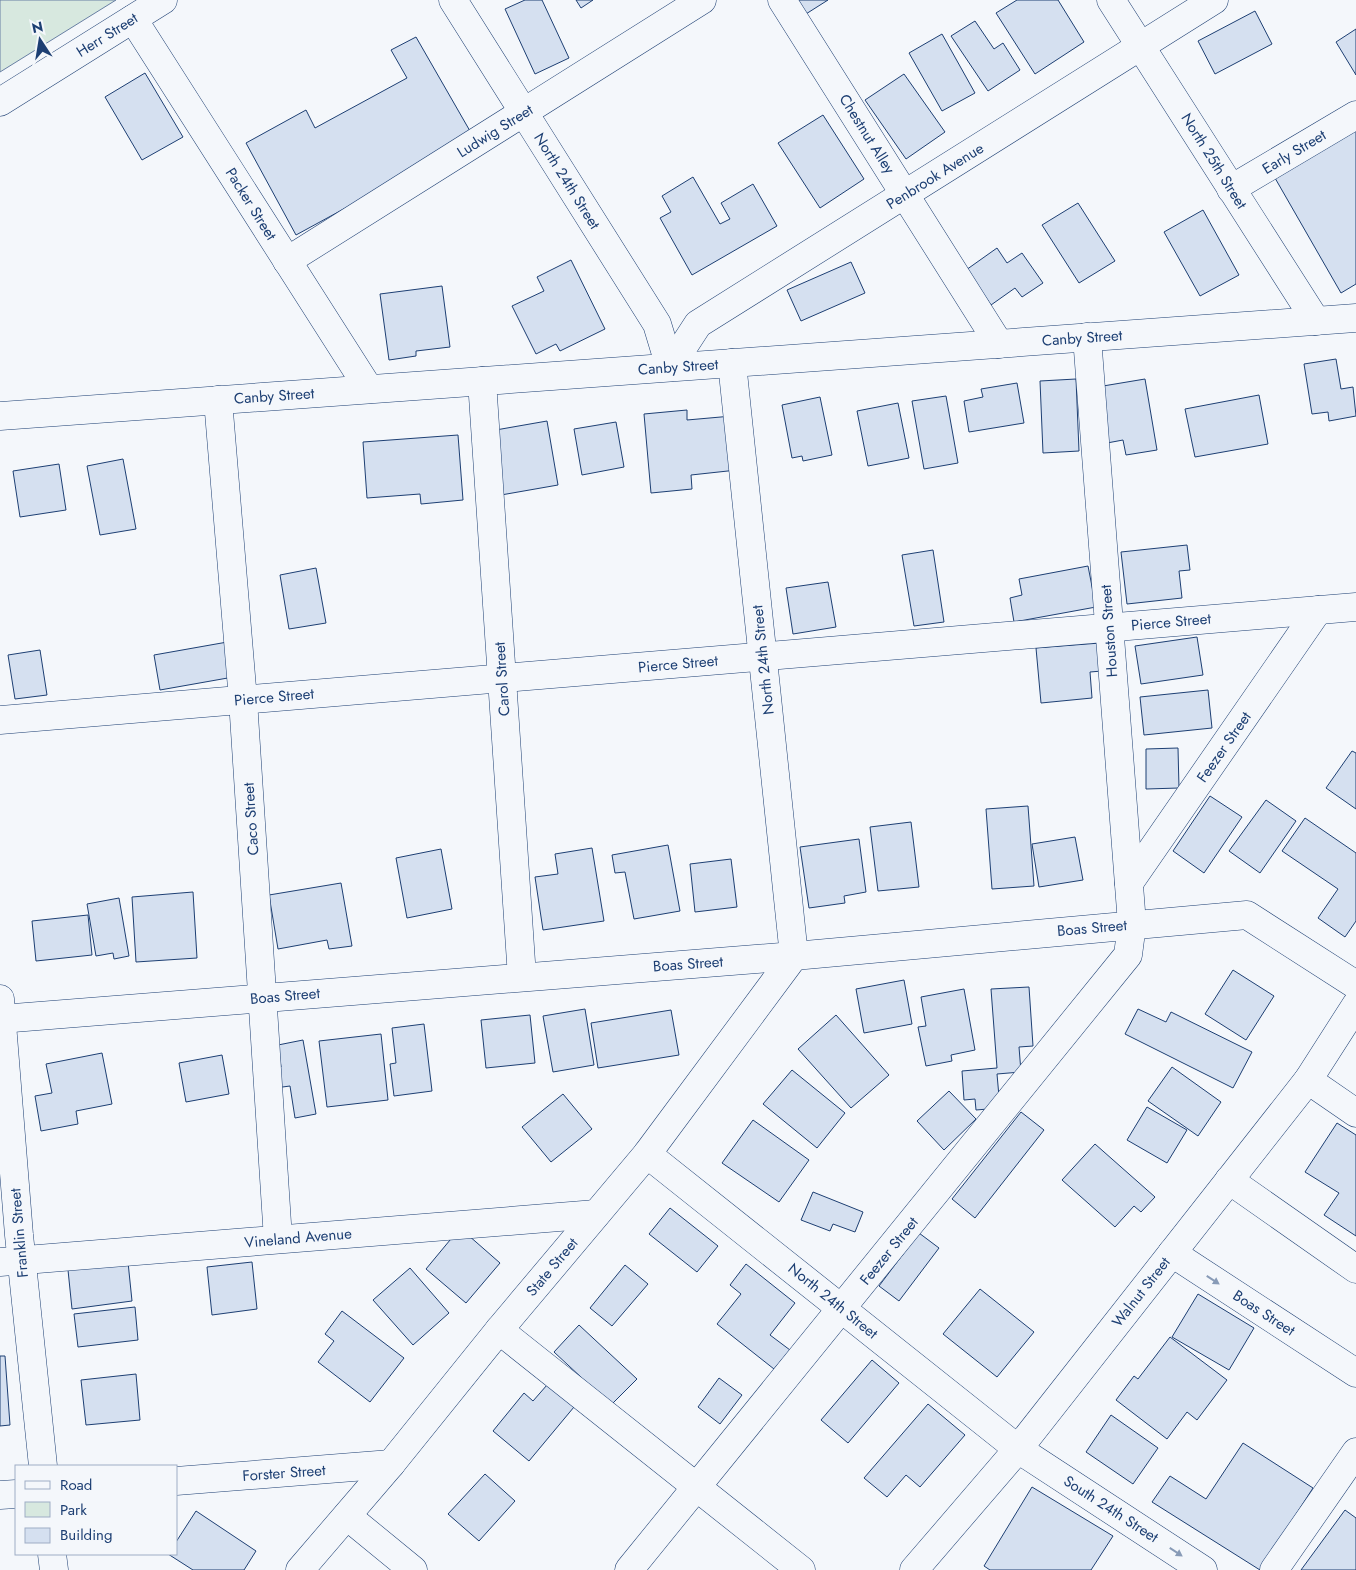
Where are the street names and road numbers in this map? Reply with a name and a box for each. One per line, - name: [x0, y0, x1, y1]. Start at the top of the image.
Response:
- street label: Herr Street: [72, 7, 142, 63]
- street label: Chestnut Alley: [834, 90, 900, 178]
- street label: Ludwig Street: [453, 99, 538, 163]
- street label: North 25th Street: [1176, 109, 1253, 214]
- street label: Early Street: [1258, 124, 1330, 180]
- street label: North 24th Street: [529, 129, 606, 234]
- street label: Penbrook Avenue: [882, 137, 988, 215]
- street label: Packer Street: [220, 164, 282, 245]
- street label: Canby Street: [1041, 324, 1123, 352]
- street label: Canby Street: [637, 353, 719, 381]
- street label: Canby Street: [233, 382, 315, 410]
- street label: Houston Street: [1095, 584, 1123, 678]
- street label: North 24th Street: [746, 604, 780, 716]
- street label: Pierce Street: [1130, 608, 1212, 636]
- street label: Carol Street: [488, 641, 516, 717]
- street label: Pierce Street: [637, 650, 719, 678]
- street label: Pierce Street: [233, 683, 315, 711]
- street label: Feezer Street: [1191, 707, 1257, 787]
- street label: Caco Street: [237, 781, 265, 856]
- street label: Boas Street: [1056, 914, 1128, 942]
- street label: Boas Street: [652, 951, 724, 977]
- street label: Boas Street: [249, 982, 321, 1010]
- street label: Franklin Street: [4, 1187, 34, 1279]
- street label: Feezer Street: [855, 1212, 924, 1290]
- street label: Vineland Avenue: [243, 1222, 353, 1254]
- street label: State Street: [521, 1233, 583, 1301]
- street label: Walnut Street: [1107, 1252, 1176, 1332]
- street label: North 24th Street: [783, 1258, 883, 1344]
- street label: Boas Street: [1229, 1285, 1300, 1342]
- street label: Forster Street: [242, 1459, 327, 1487]
- street label: South 24th Street: [1059, 1470, 1163, 1548]

